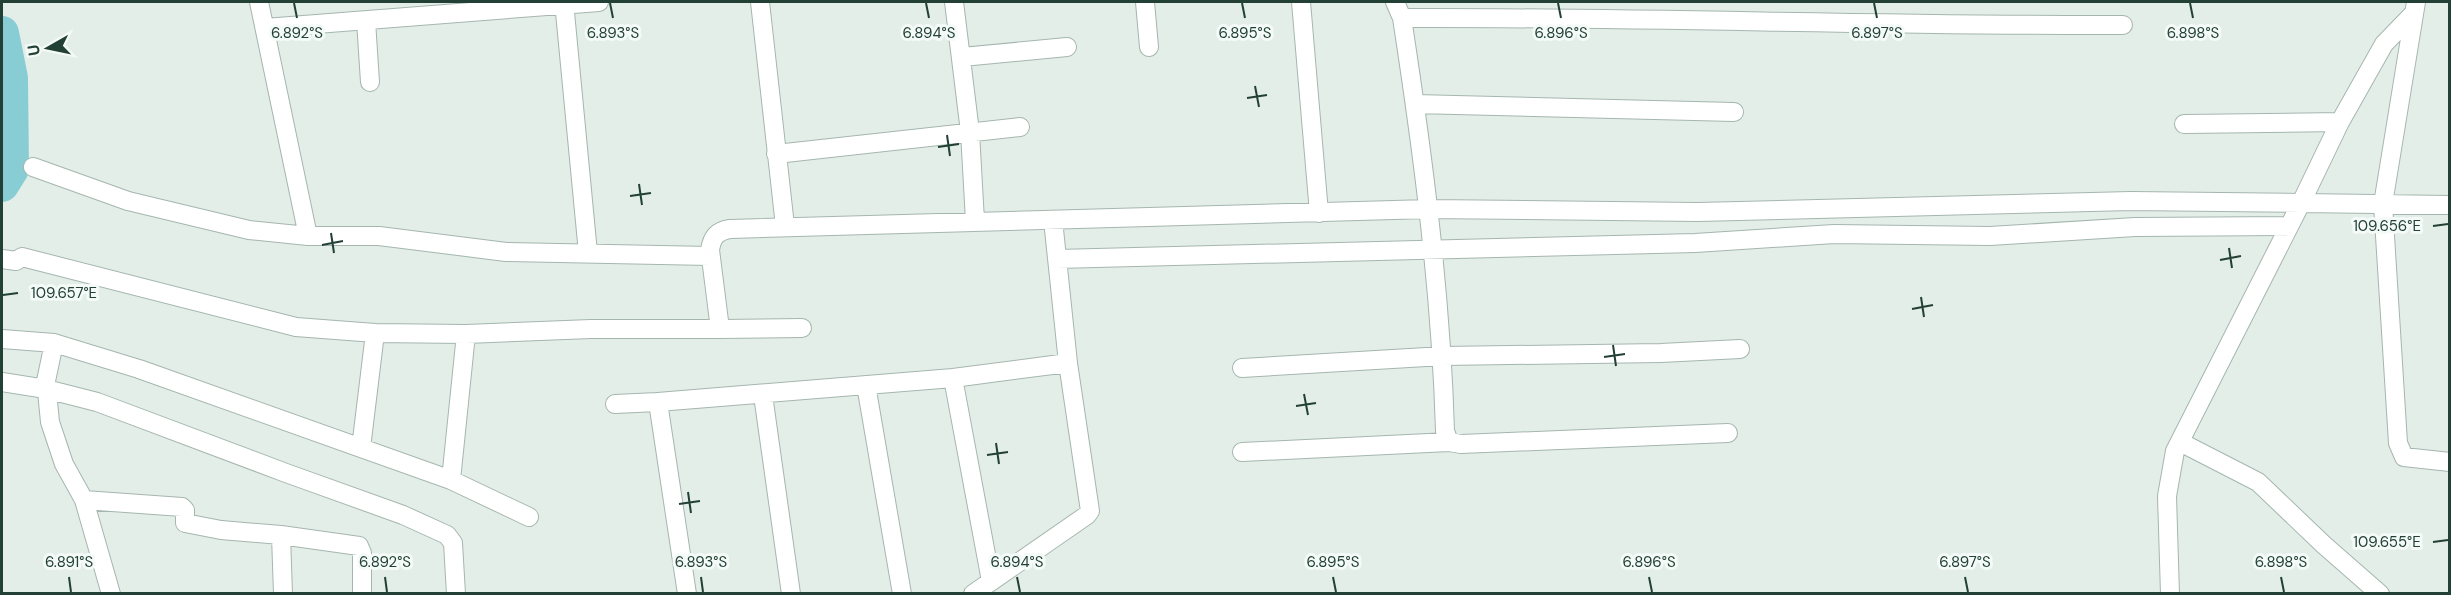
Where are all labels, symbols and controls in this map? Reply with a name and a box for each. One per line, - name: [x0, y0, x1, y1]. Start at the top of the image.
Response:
- north arrow: [18, 18, 78, 78]
- text: 6.892°S: [271, 23, 323, 43]
- text: 6.893°S: [587, 23, 639, 43]
- text: 6.894°S: [903, 23, 956, 43]
- text: 6.895°S: [1219, 23, 1272, 43]
- text: 6.896°S: [1534, 23, 1588, 43]
- text: 6.897°S: [1851, 23, 1903, 43]
- text: 6.898°S: [2167, 23, 2220, 43]
- text: U: [22, 43, 45, 57]
- text: 109.656°E: [2353, 216, 2421, 236]
- text: 109.657°E: [31, 283, 97, 303]
- text: 109.655°E: [2353, 532, 2421, 552]
- text: 6.891°S: [45, 552, 93, 572]
- text: 6.892°S: [359, 552, 411, 572]
- text: 6.893°S: [675, 552, 727, 572]
- text: 6.894°S: [991, 552, 1044, 572]
- text: 6.895°S: [1307, 552, 1360, 572]
- text: 6.896°S: [1622, 552, 1676, 572]
- text: 6.897°S: [1939, 552, 1991, 572]
- text: 6.898°S: [2255, 552, 2308, 572]

